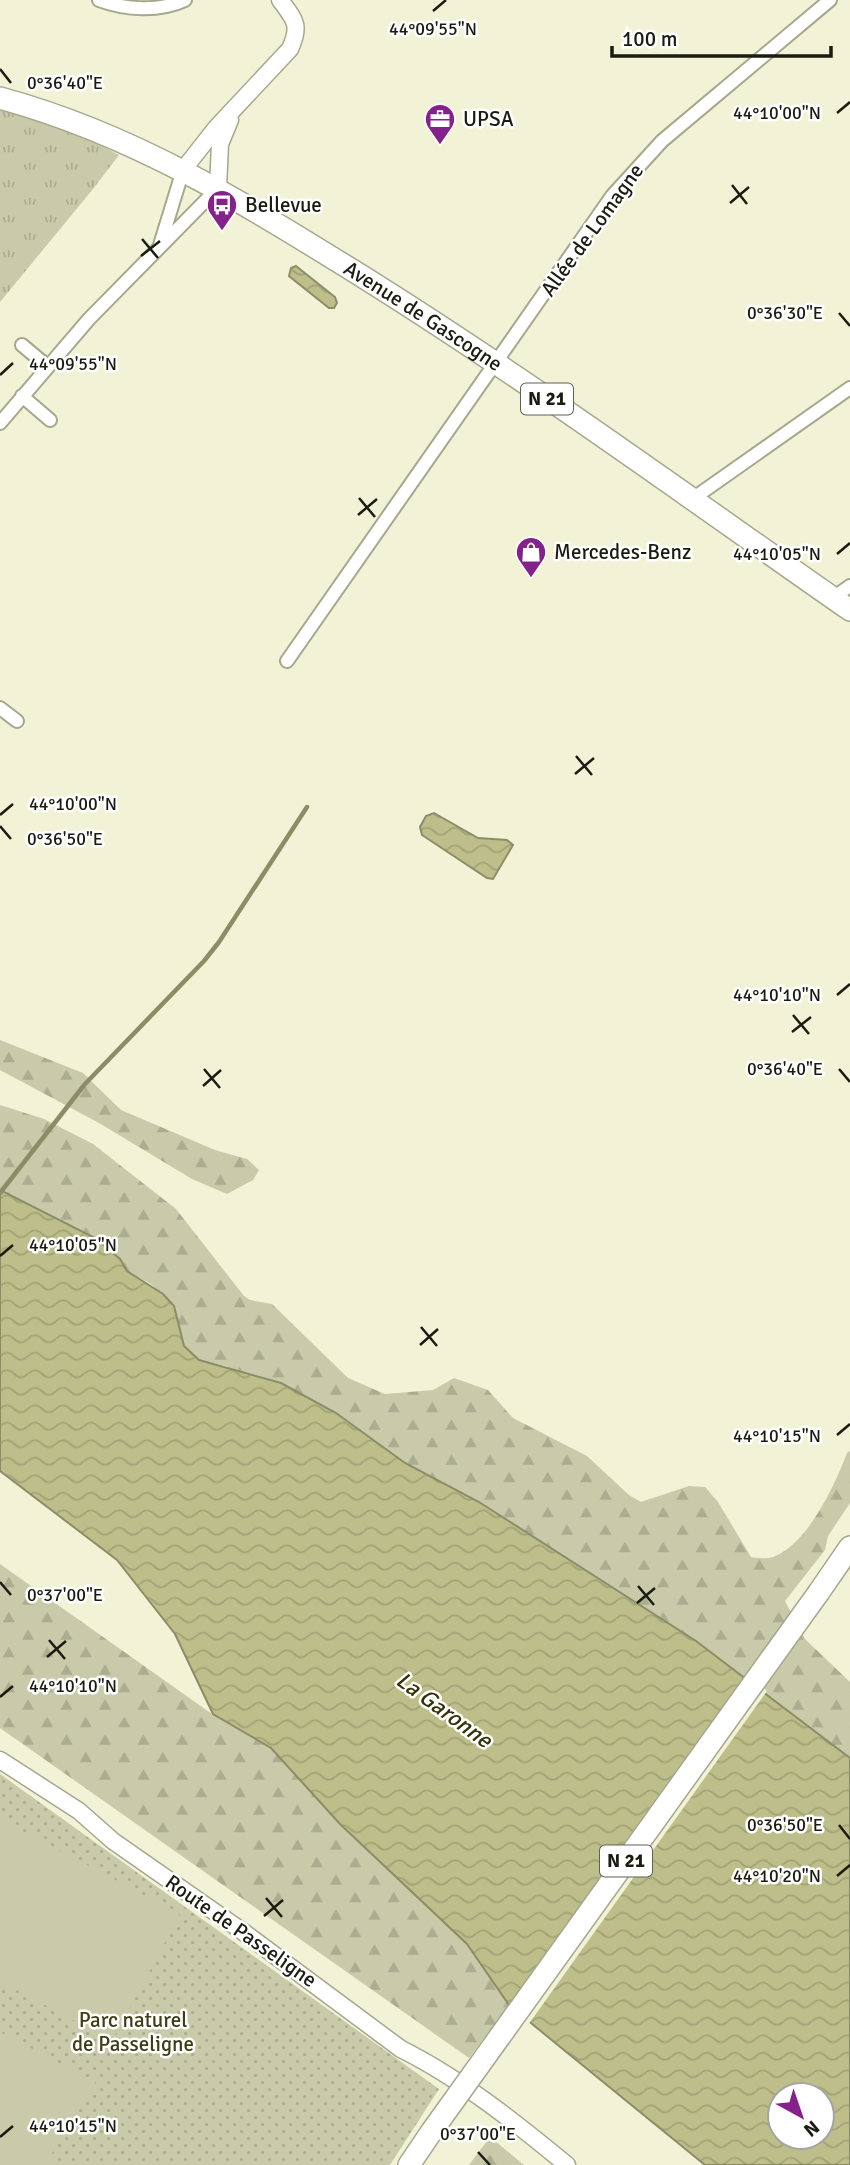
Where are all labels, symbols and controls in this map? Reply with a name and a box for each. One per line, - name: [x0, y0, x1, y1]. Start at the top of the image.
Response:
- scale bar: [612, 14, 831, 58]
- text: 44°09'55"N: [389, 18, 477, 40]
- text: 100 m: [622, 26, 677, 52]
- text: 0°36'40"E: [27, 72, 103, 94]
- office icon: UPSA: [423, 102, 457, 146]
- text: 44°10'00"N: [733, 102, 821, 124]
- place label: UPSA: [463, 106, 514, 132]
- street label: Allée de Lomagne: [535, 158, 649, 302]
- bus stop icon: Bellevue: [205, 188, 239, 232]
- place label: Bellevue: [245, 192, 322, 218]
- street label: Avenue de Gascogne: [339, 255, 507, 377]
- text: 0°36'30"E: [747, 302, 823, 324]
- text: 44°09'55"N: [29, 353, 117, 375]
- road number: N 21: [521, 384, 573, 414]
- shop icon: Mercedes-Benz: [514, 535, 548, 579]
- place label: Mercedes-Benz: [554, 539, 691, 565]
- text: 44°10'05"N: [733, 543, 821, 565]
- text: 44°10'00"N: [29, 793, 117, 815]
- text: 0°36'50"E: [27, 828, 103, 850]
- text: 44°10'10"N: [733, 984, 821, 1006]
- text: 0°36'40"E: [747, 1058, 823, 1080]
- text: 44°10'05"N: [29, 1234, 117, 1256]
- text: 44°10'15"N: [733, 1425, 821, 1447]
- text: 0°37'00"E: [27, 1584, 103, 1606]
- water label: La Garonne: [390, 1665, 499, 1755]
- text: 44°10'10"N: [29, 1675, 117, 1697]
- text: 0°36'50"E: [747, 1814, 823, 1836]
- road number: N 21: [600, 1845, 652, 1876]
- text: 44°10'20"N: [733, 1865, 821, 1887]
- street label: Route de Passeligne: [160, 1869, 322, 1993]
- park label: Parc naturel de Passeligne: [72, 2007, 194, 2057]
- north arrow: [766, 2081, 836, 2151]
- text: 44°10'15"N: [29, 2115, 117, 2137]
- text: N: [799, 2115, 824, 2142]
- text: 0°37'00"E: [440, 2123, 516, 2145]

